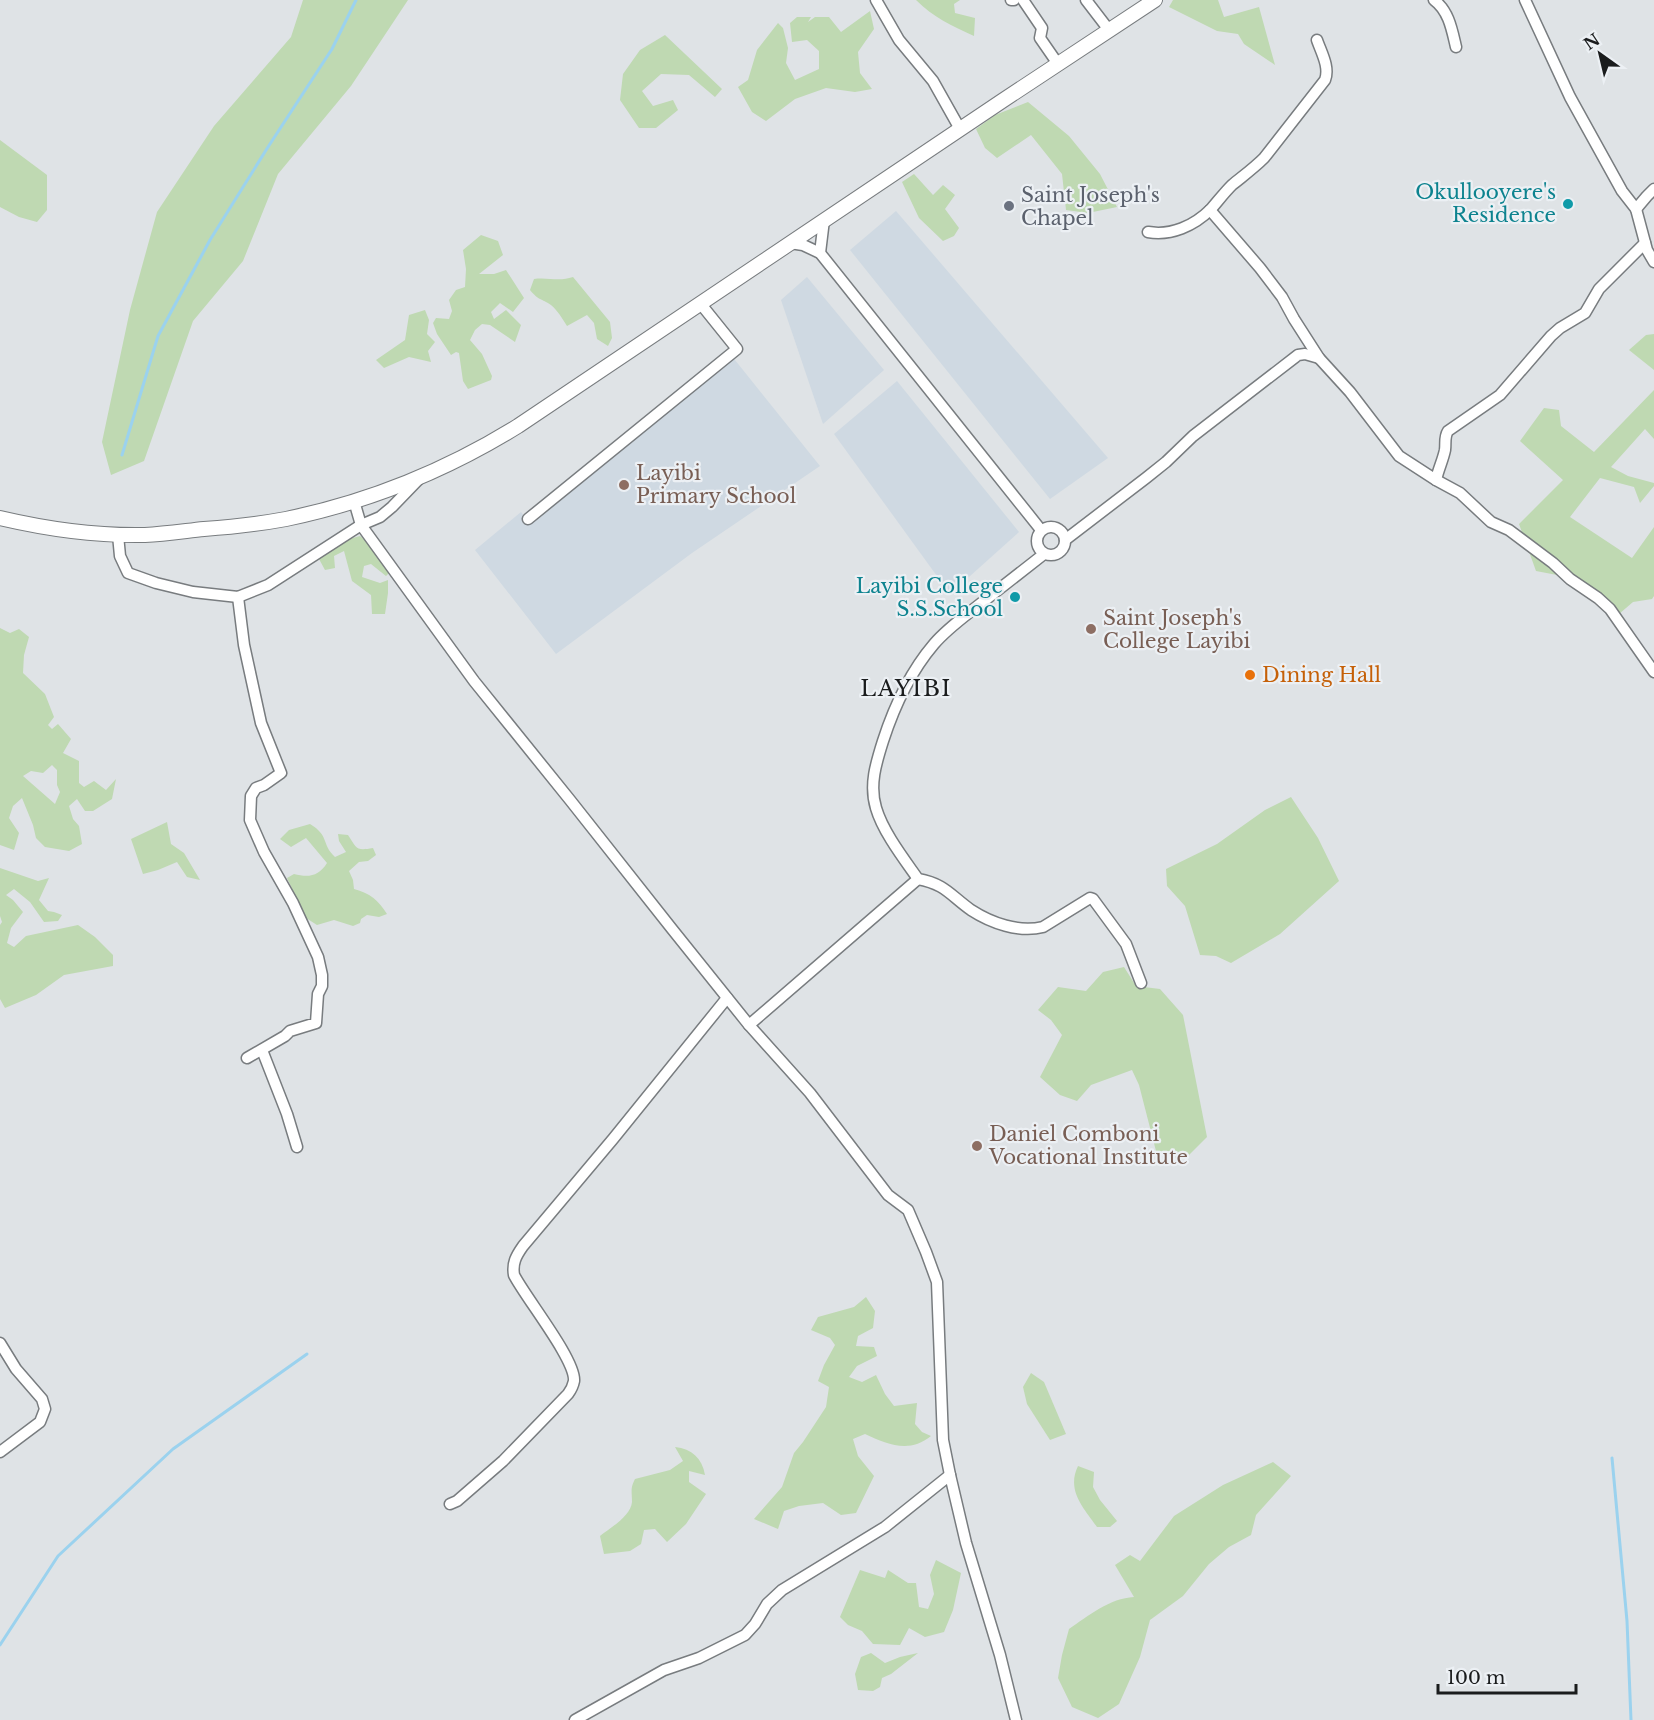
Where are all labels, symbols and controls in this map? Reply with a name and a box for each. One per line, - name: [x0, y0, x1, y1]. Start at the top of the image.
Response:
- north arrow: [1570, 24, 1630, 84]
- text: N: [1580, 29, 1603, 54]
- place label: Okullooyere's Residence: [1415, 180, 1556, 227]
- place label: Saint Joseph's Chapel: [1021, 183, 1160, 230]
- marker: Okullooyere's Residence: [1561, 197, 1575, 211]
- marker: Saint Joseph's Chapel: [1002, 199, 1016, 213]
- place label: Layibi Primary School: [636, 461, 796, 508]
- marker: Layibi Primary School: [617, 478, 631, 492]
- place label: Layibi College S.S.School: [856, 574, 1003, 621]
- marker: Layibi College S.S.School: [1008, 590, 1022, 604]
- place label: Saint Joseph's College Layibi: [1103, 606, 1251, 653]
- marker: Saint Joseph's College Layibi: [1084, 622, 1098, 636]
- place label: Dining Hall: [1262, 663, 1381, 687]
- marker: Dining Hall: [1243, 668, 1257, 682]
- district label: LAYIBI: [860, 675, 952, 702]
- place label: Daniel Comboni Vocational Institute: [988, 1122, 1188, 1169]
- marker: Daniel Comboni Vocational Institute: [970, 1139, 984, 1153]
- scale bar: [1438, 1657, 1576, 1695]
- text: 100 m: [1447, 1667, 1505, 1689]

